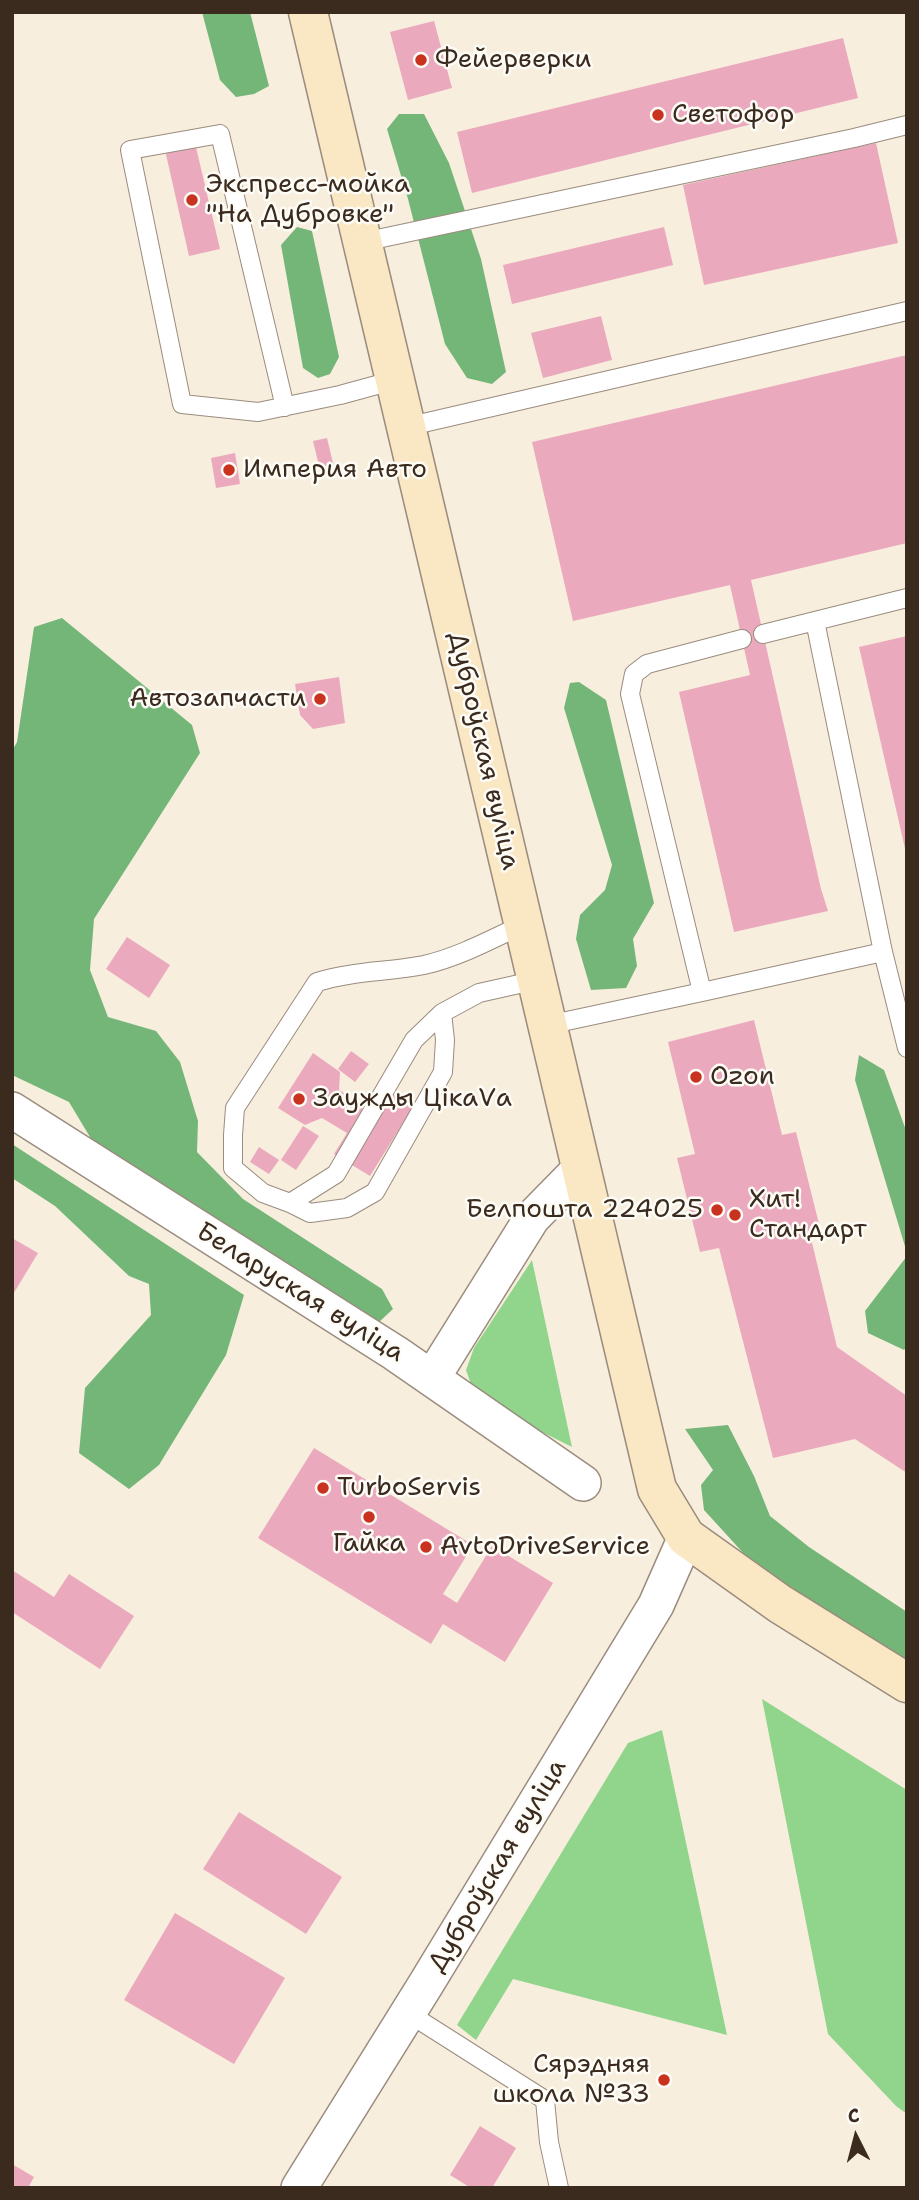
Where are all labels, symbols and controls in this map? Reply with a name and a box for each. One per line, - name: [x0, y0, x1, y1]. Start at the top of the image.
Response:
- place label: Фейерверки: [435, 44, 592, 76]
- marker: Фейерверки: [413, 52, 429, 68]
- place label: Светофор: [672, 99, 794, 131]
- marker: Светофор: [650, 107, 666, 123]
- place label: Экспресс-мойка "На Дубровке": [206, 169, 410, 230]
- marker: Экспресс-мойка "На Дубровке": [184, 192, 200, 208]
- place label: Империя Авто: [243, 454, 427, 486]
- marker: Империя Авто: [221, 462, 237, 478]
- street label: Дуброўская вуліца: [440, 629, 526, 873]
- place label: Автозапчасти: [129, 683, 306, 715]
- marker: Автозапчасти: [312, 691, 328, 707]
- place label: Ozon: [710, 1061, 775, 1093]
- marker: Ozon: [688, 1069, 704, 1085]
- place label: Заужды ЦікаVа: [313, 1083, 512, 1115]
- marker: Заужды ЦікаVа: [291, 1091, 307, 1107]
- place label: Хит! Стандарт: [749, 1184, 867, 1246]
- place label: Белпошта 224025: [466, 1194, 703, 1226]
- marker: Белпошта 224025: [709, 1202, 725, 1218]
- marker: Хит! Стандарт: [727, 1207, 743, 1223]
- street label: Беларуская вуліца: [190, 1216, 410, 1370]
- place label: TurboServis: [337, 1472, 481, 1504]
- marker: TurboServis: [315, 1480, 331, 1496]
- marker: Гайка: [361, 1509, 377, 1525]
- place label: Гайка: [333, 1528, 405, 1560]
- place label: AvtoDriveService: [440, 1531, 650, 1563]
- marker: AvtoDriveService: [418, 1539, 434, 1555]
- street label: Дуброўская вуліца: [422, 1754, 574, 1978]
- place label: Сярэдняя школа №33: [493, 2049, 650, 2110]
- marker: Сярэдняя школа №33: [656, 2072, 672, 2088]
- north arrow: [821, 2102, 891, 2172]
- text: С: [847, 2103, 861, 2129]

